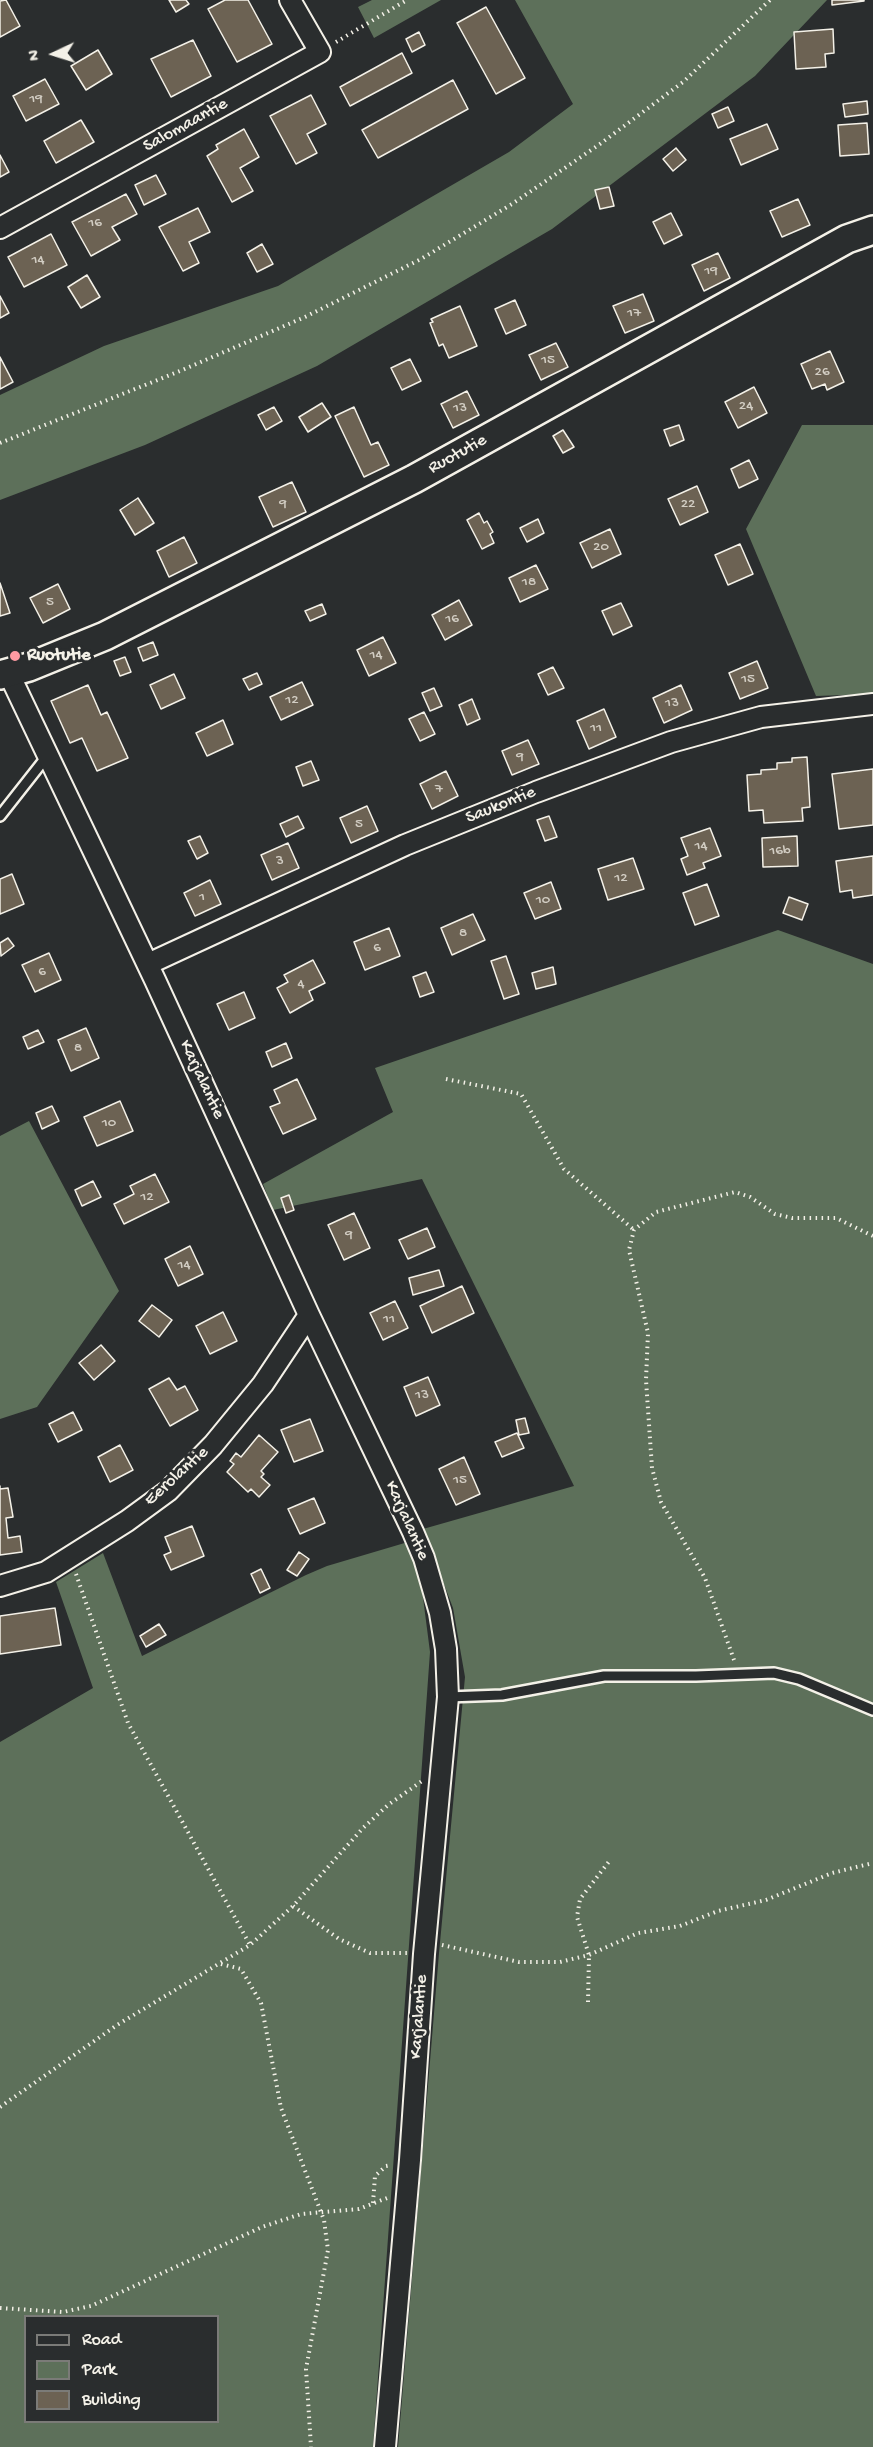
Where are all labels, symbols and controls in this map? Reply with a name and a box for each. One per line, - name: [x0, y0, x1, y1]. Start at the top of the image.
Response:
- north arrow: [24, 24, 84, 84]
- text: N: [26, 49, 45, 61]
- house number: 19: [29, 91, 43, 109]
- street label: Salomaantie: [140, 94, 232, 158]
- house number: 16: [88, 215, 102, 233]
- house number: 14: [31, 252, 45, 270]
- house number: 19: [704, 263, 718, 281]
- house number: 17: [627, 305, 641, 323]
- house number: 15: [541, 352, 555, 370]
- house number: 26: [815, 364, 829, 382]
- house number: 24: [739, 398, 753, 416]
- house number: 13: [453, 400, 467, 418]
- street label: Ruotutie: [425, 430, 491, 480]
- house number: 9: [279, 496, 287, 514]
- house number: 22: [681, 496, 695, 514]
- house number: 20: [593, 539, 609, 557]
- house number: 18: [522, 574, 536, 592]
- house number: 5: [46, 594, 54, 612]
- house number: 16: [445, 611, 459, 629]
- place label: Ruotutie: [27, 645, 91, 667]
- house number: 14: [369, 647, 383, 665]
- marker: Ruotutie: [8, 649, 22, 663]
- house number: 15: [741, 671, 755, 689]
- house number: 12: [285, 692, 299, 710]
- house number: 13: [665, 695, 679, 713]
- house number: 11: [590, 720, 602, 738]
- house number: 9: [516, 749, 524, 767]
- house number: 7: [435, 781, 443, 799]
- street label: Saukontie: [463, 782, 539, 830]
- house number: 5: [355, 816, 363, 834]
- house number: 14: [694, 838, 708, 856]
- house number: 16b: [769, 843, 791, 861]
- house number: 3: [276, 853, 284, 871]
- house number: 12: [614, 870, 628, 888]
- house number: 1: [199, 889, 205, 907]
- house number: 10: [536, 892, 550, 910]
- house number: 8: [459, 925, 467, 943]
- house number: 6: [373, 940, 381, 958]
- house number: 6: [38, 964, 46, 982]
- house number: 4: [297, 976, 305, 994]
- street label: Karjalantie: [173, 1037, 229, 1123]
- house number: 8: [74, 1040, 82, 1058]
- house number: 10: [102, 1115, 116, 1133]
- house number: 12: [140, 1189, 154, 1207]
- house number: 9: [345, 1227, 353, 1245]
- house number: 14: [177, 1257, 191, 1275]
- house number: 11: [383, 1311, 395, 1329]
- house number: 13: [415, 1387, 429, 1405]
- street label: Eerolantie: [140, 1442, 214, 1512]
- house number: 15: [453, 1472, 467, 1490]
- street label: Karjalantie: [379, 1478, 433, 1564]
- street label: Karjalantie: [406, 1974, 434, 2060]
- legend: [24, 2315, 219, 2423]
- text: Road: [82, 2330, 121, 2351]
- text: Park: [82, 2360, 116, 2381]
- text: Building: [82, 2390, 141, 2411]

